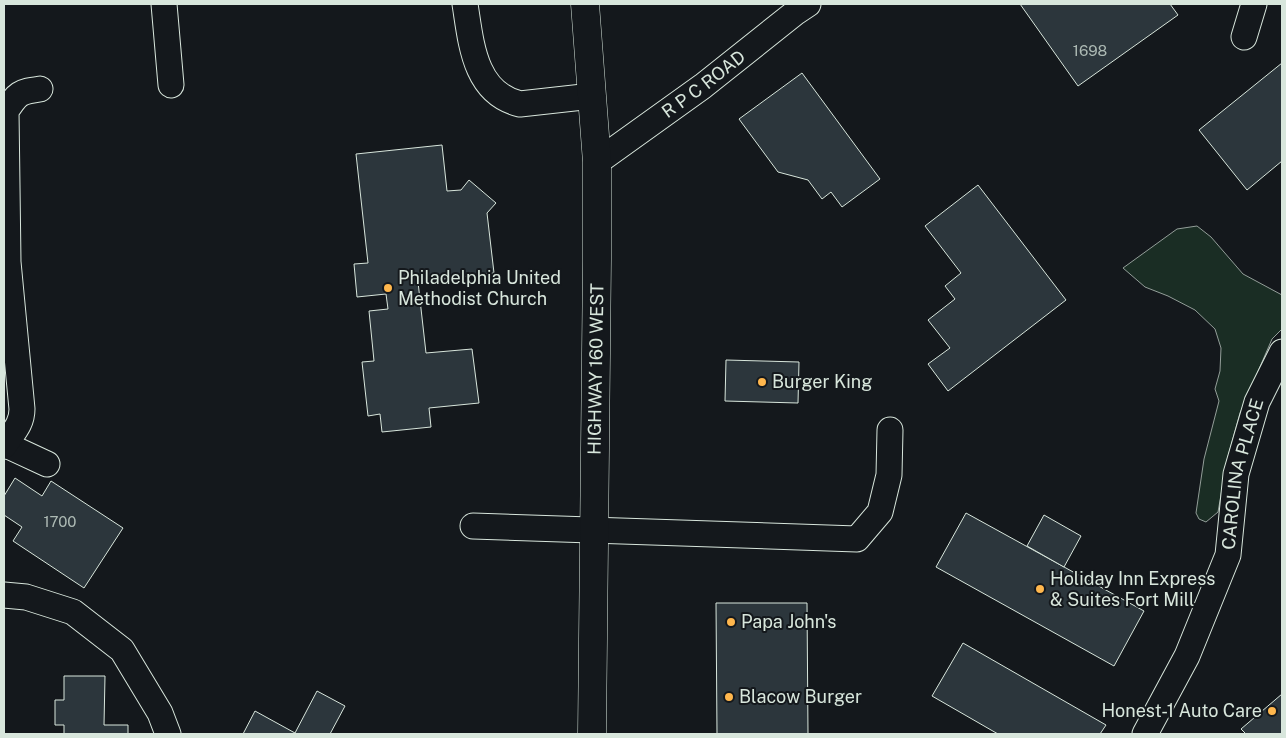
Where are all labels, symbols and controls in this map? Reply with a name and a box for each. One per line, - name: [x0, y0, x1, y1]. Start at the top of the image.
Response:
- house number: 1698: [1073, 42, 1107, 59]
- street label: R P C ROAD: [658, 46, 749, 122]
- place label: Philadelphia United Methodist Church: [398, 267, 561, 309]
- marker: Philadelphia United Methodist Church: [382, 282, 394, 294]
- street label: HIGHWAY 160 WEST: [584, 283, 608, 455]
- place label: Burger King: [772, 371, 872, 392]
- marker: Burger King: [756, 376, 768, 388]
- street label: CAROLINA PLACE: [1218, 396, 1267, 551]
- house number: 1700: [43, 513, 77, 530]
- place label: Holiday Inn Express & Suites Fort Mill: [1050, 568, 1215, 610]
- marker: Holiday Inn Express & Suites Fort Mill: [1034, 583, 1046, 595]
- place label: Papa John's: [741, 611, 836, 632]
- marker: Papa John's: [725, 616, 737, 628]
- place label: Blacow Burger: [739, 686, 862, 707]
- marker: Blacow Burger: [723, 691, 735, 703]
- place label: Honest-1 Auto Care: [1101, 700, 1262, 721]
- marker: Honest-1 Auto Care: [1266, 705, 1278, 717]

